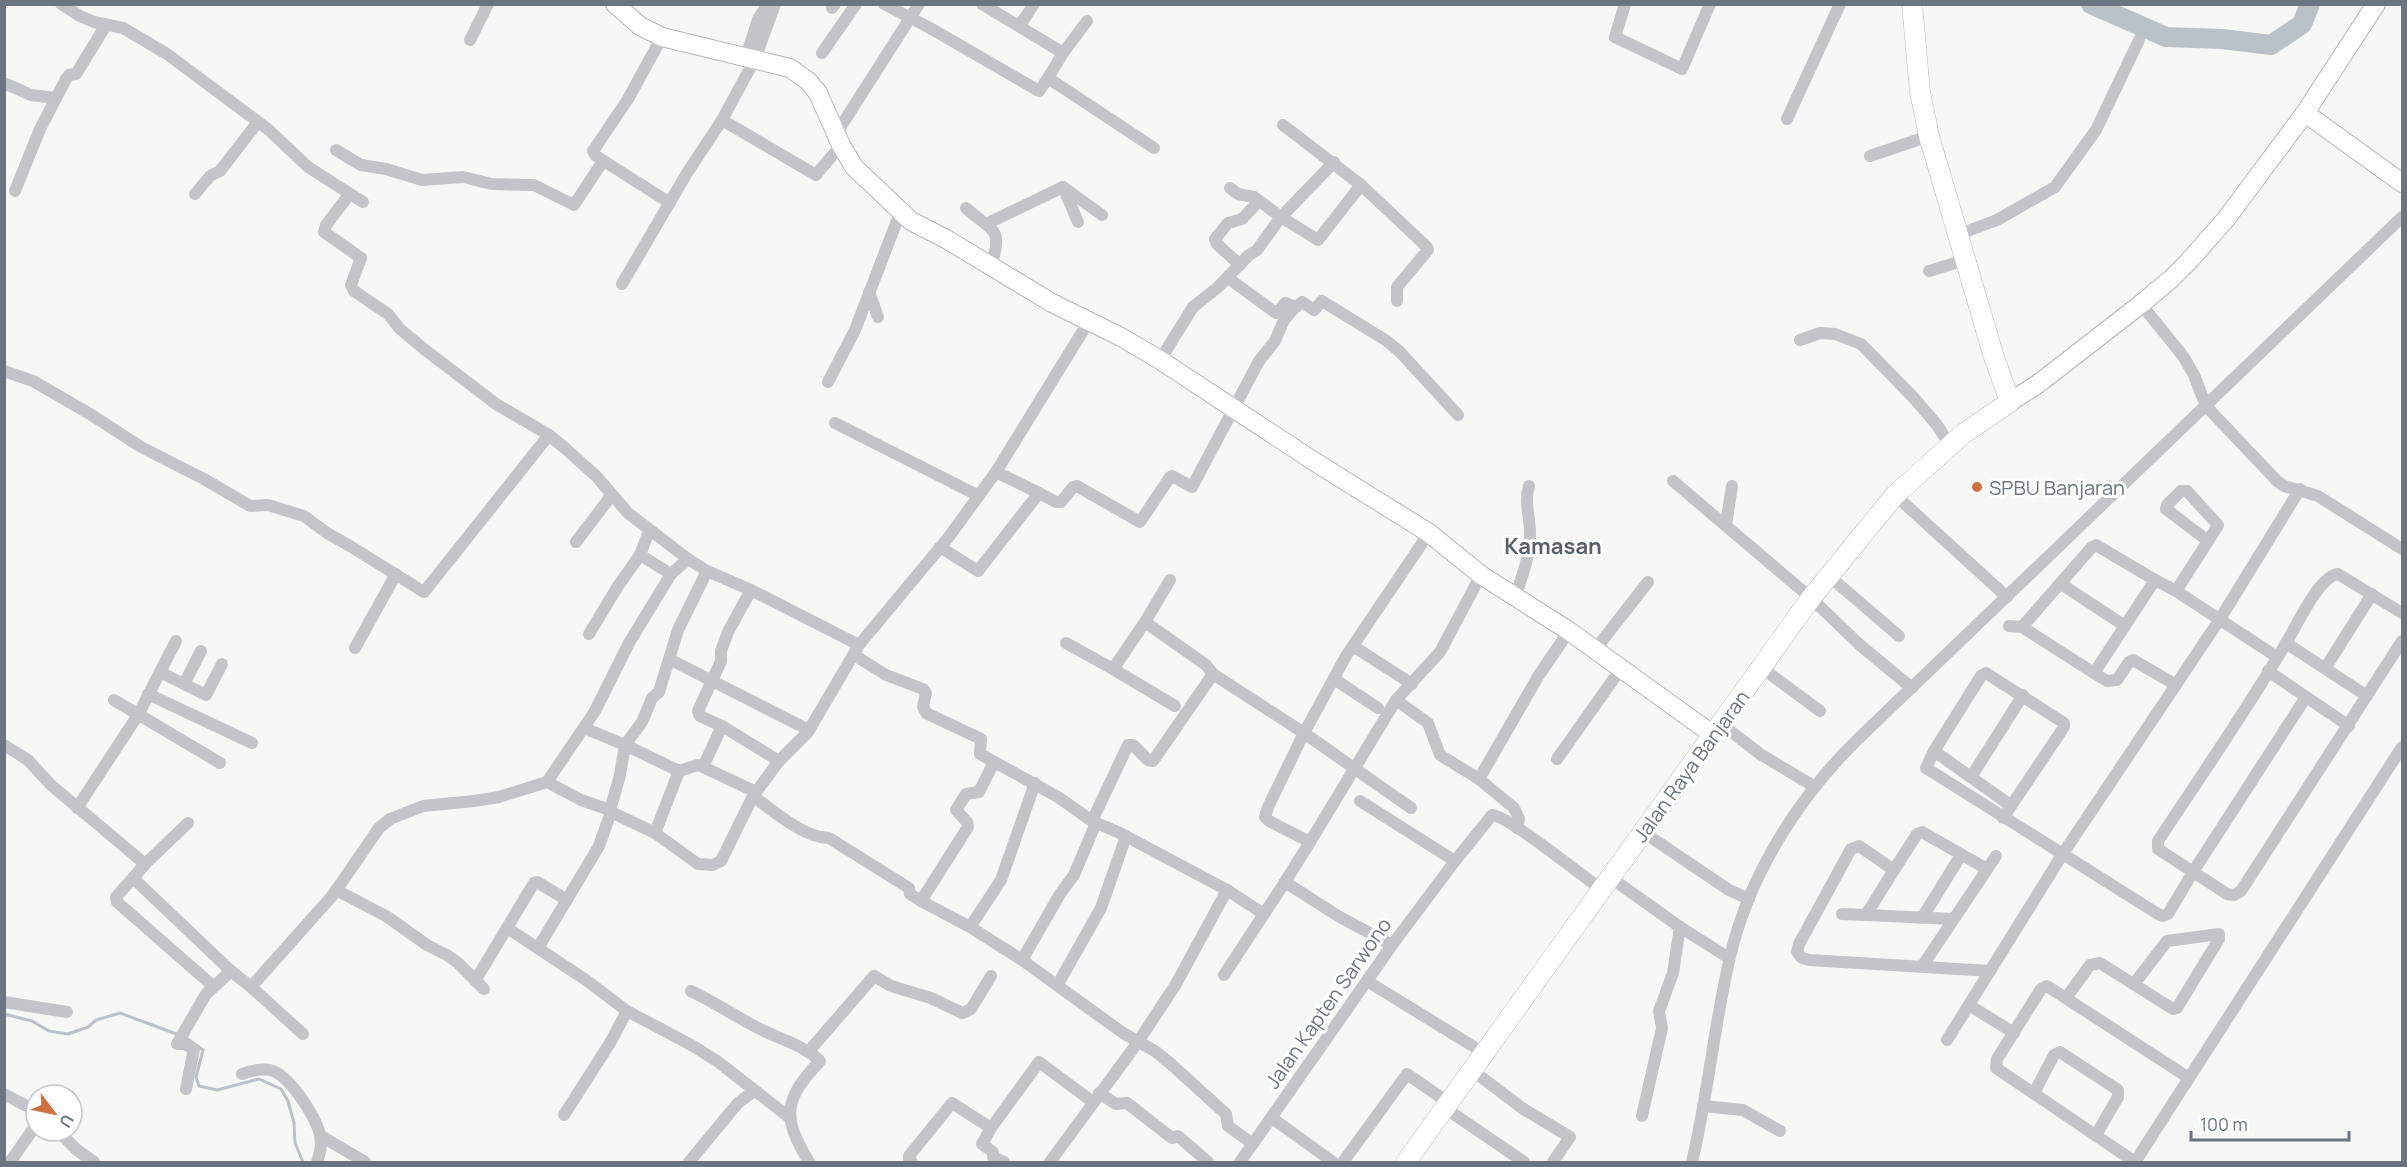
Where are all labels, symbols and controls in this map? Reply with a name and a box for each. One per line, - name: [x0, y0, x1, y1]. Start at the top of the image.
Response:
- place label: SPBU Banjaran: [1989, 474, 2125, 501]
- marker: SPBU Banjaran: [1970, 480, 1984, 494]
- district label: Kamasan: [1504, 531, 1602, 561]
- street label: Jalan Raya Banjaran: [1627, 685, 1755, 847]
- street label: Jalan Kapten Sarwono: [1259, 912, 1397, 1094]
- north arrow: [24, 1083, 84, 1143]
- scale bar: [2191, 1104, 2348, 1142]
- text: U: [54, 1110, 79, 1132]
- text: 100 m: [2200, 1112, 2248, 1136]

